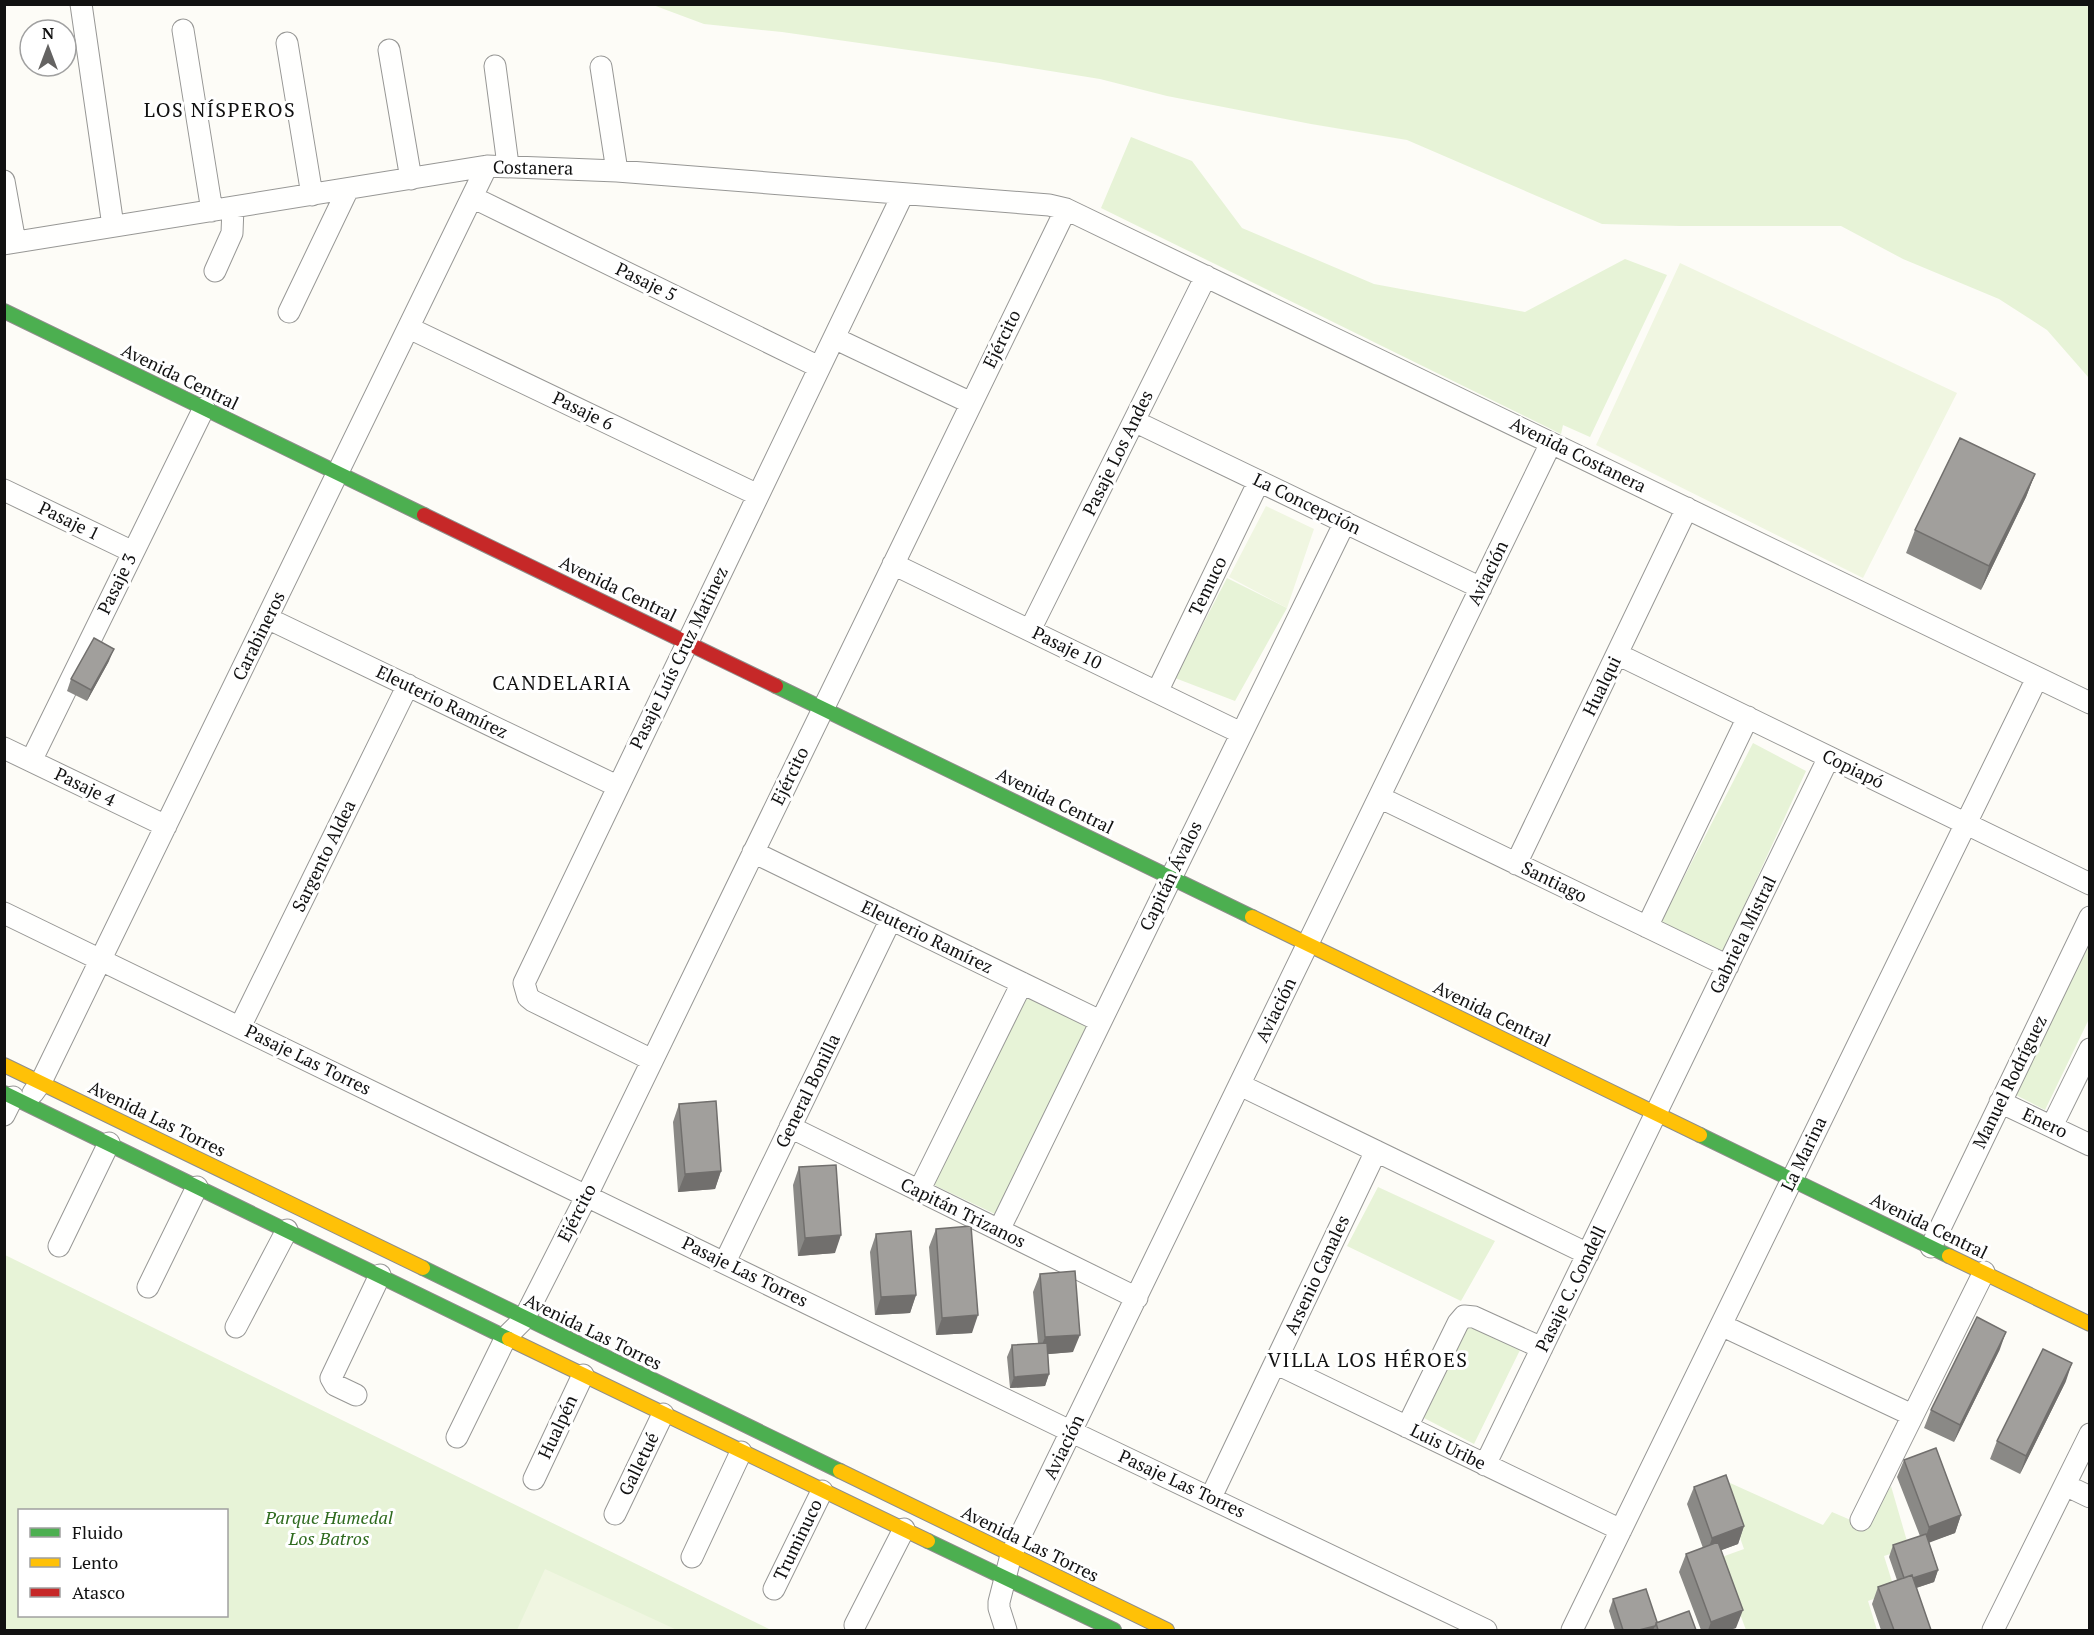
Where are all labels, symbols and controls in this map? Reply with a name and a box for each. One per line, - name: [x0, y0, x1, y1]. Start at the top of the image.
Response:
- north arrow: [18, 18, 78, 78]
- text: N: [42, 22, 54, 44]
- district label: LOS NÍSPEROS: [144, 96, 296, 123]
- street label: Costanera: [493, 154, 573, 180]
- street label: Pasaje 5: [612, 256, 681, 306]
- street label: Ejército: [977, 305, 1026, 372]
- street label: Avenida Central: [118, 337, 243, 415]
- street label: Pasaje 6: [549, 385, 618, 435]
- street label: Pasaje Los Andes: [1076, 386, 1158, 519]
- street label: Avenida Costanera: [1506, 411, 1651, 498]
- street label: La Concepción: [1250, 467, 1366, 540]
- street label: Pasaje 1: [35, 495, 104, 545]
- street label: Aviación: [1461, 536, 1513, 609]
- street label: Pasaje 3: [91, 549, 141, 618]
- street label: Avenida Central: [556, 549, 681, 627]
- street label: Temuco: [1183, 552, 1232, 619]
- street label: Pasaje Luís Cruz Matinez: [623, 562, 733, 753]
- street label: Carabineros: [226, 587, 290, 684]
- street label: Pasaje 10: [1029, 620, 1106, 674]
- street label: Hualqui: [1576, 652, 1626, 719]
- street label: Eleuterio Ramírez: [373, 659, 512, 743]
- district label: CANDELARIA: [492, 669, 632, 696]
- street label: Ejército: [765, 742, 814, 809]
- street label: Copiapó: [1819, 743, 1888, 793]
- street label: Pasaje 4: [51, 761, 120, 811]
- street label: Avenida Central: [993, 761, 1118, 839]
- street label: Sargento Aldea: [286, 796, 360, 915]
- street label: Capitán Ávalos: [1133, 817, 1207, 934]
- street label: Santiago: [1518, 855, 1591, 907]
- street label: Gabriela Mistral: [1703, 872, 1781, 998]
- street label: Eleuterio Ramírez: [858, 894, 997, 978]
- street label: Aviación: [1249, 973, 1301, 1046]
- street label: Avenida Central: [1430, 974, 1555, 1052]
- street label: Manuel Rodríguez: [1966, 1011, 2052, 1152]
- street label: Pasaje Las Torres: [242, 1018, 375, 1100]
- street label: General Bonilla: [769, 1030, 845, 1152]
- street label: Avenida Las Torres: [85, 1074, 230, 1162]
- street label: Enero: [2019, 1101, 2072, 1143]
- street label: La Marina: [1775, 1112, 1831, 1195]
- street label: Capitán Trizanos: [897, 1171, 1030, 1253]
- street label: Ejército: [551, 1179, 601, 1246]
- street label: Avenida Central: [1867, 1186, 1992, 1264]
- street label: Arsenio Canales: [1278, 1211, 1354, 1338]
- street label: Pasaje C. Condell: [1529, 1222, 1611, 1356]
- street label: Pasaje Las Torres: [679, 1230, 812, 1312]
- street label: Avenida Las Torres: [521, 1287, 666, 1375]
- district label: VILLA LOS HÉROES: [1267, 1346, 1469, 1373]
- street label: Hualpén: [532, 1390, 582, 1462]
- street label: Aviación: [1037, 1410, 1089, 1483]
- street label: Luis Uribe: [1407, 1418, 1490, 1475]
- street label: Galletué: [613, 1428, 664, 1499]
- street label: Pasaje Las Torres: [1115, 1443, 1250, 1523]
- street label: Truminuco: [767, 1495, 827, 1584]
- street label: Avenida Las Torres: [958, 1499, 1103, 1587]
- park label: Parque Humedal Los Batros: [264, 1505, 393, 1550]
- legend: [18, 1509, 228, 1617]
- text: Fluido: [72, 1520, 123, 1544]
- text: Lento: [72, 1550, 118, 1574]
- text: Atasco: [72, 1580, 125, 1604]

